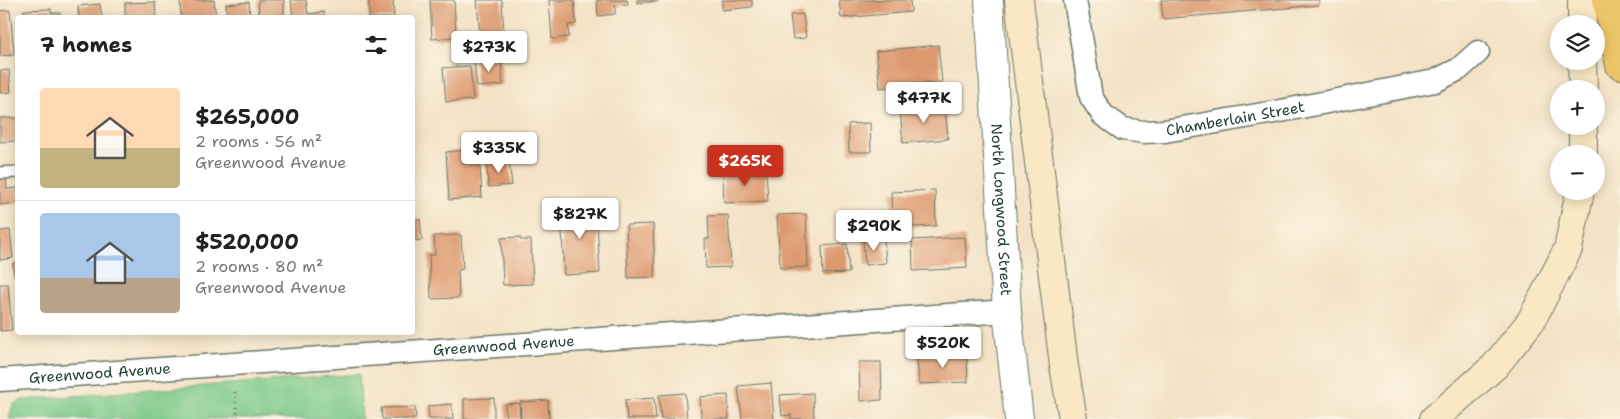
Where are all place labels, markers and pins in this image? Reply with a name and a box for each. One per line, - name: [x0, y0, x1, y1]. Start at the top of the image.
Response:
- pin: $273K: [454, 30, 524, 73]
- pin: $477K: [889, 82, 959, 124]
- pin: $335K: [464, 132, 534, 174]
- pin: $265K: [710, 144, 780, 187]
- pin: $827K: [545, 198, 615, 240]
- pin: $290K: [839, 210, 909, 252]
- pin: $520K: [908, 326, 978, 369]

